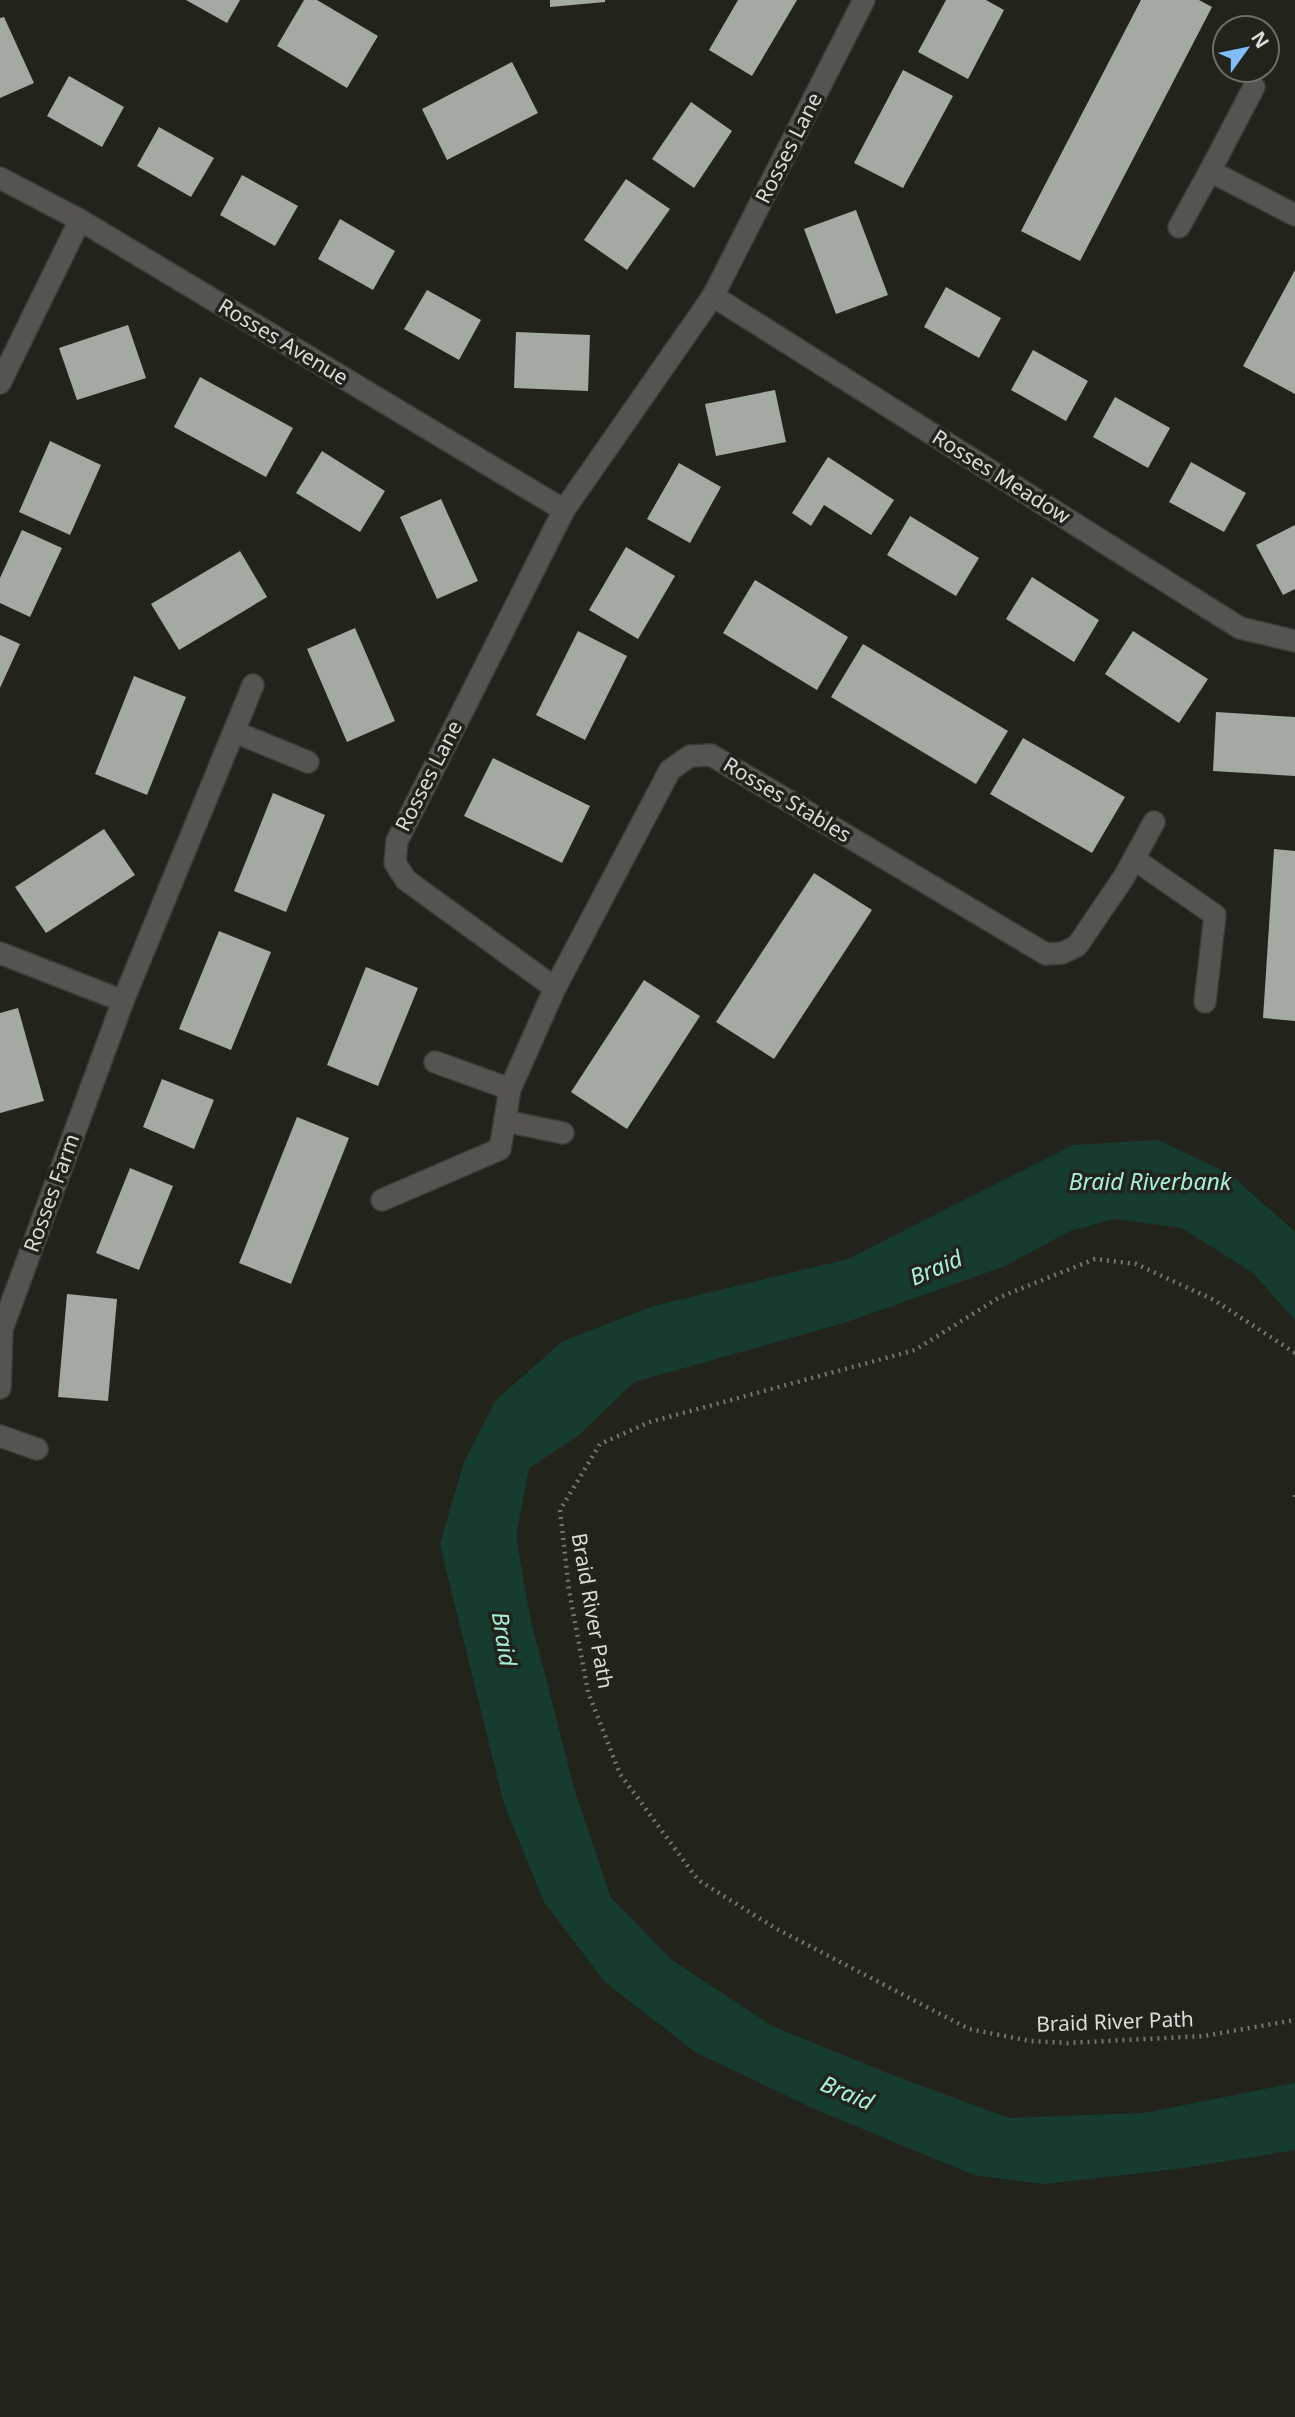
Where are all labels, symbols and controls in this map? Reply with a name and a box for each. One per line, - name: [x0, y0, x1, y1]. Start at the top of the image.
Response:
- north arrow: [1211, 14, 1281, 84]
- text: N: [1245, 26, 1275, 53]
- street label: Rosses Lane: [748, 87, 828, 208]
- street label: Rosses Avenue: [213, 291, 354, 391]
- street label: Rosses Meadow: [927, 423, 1076, 530]
- street label: Rosses Lane: [388, 715, 468, 836]
- street label: Rosses Stables: [718, 750, 857, 848]
- street label: Rosses Farm: [17, 1129, 85, 1256]
- water label: Braid Riverbank: [1069, 1165, 1233, 1197]
- water label: Braid: [904, 1241, 968, 1293]
- street label: Braid River Path: [566, 1531, 620, 1691]
- water label: Braid: [485, 1609, 525, 1669]
- street label: Braid River Path: [1036, 2004, 1194, 2038]
- water label: Braid: [816, 2067, 879, 2118]

